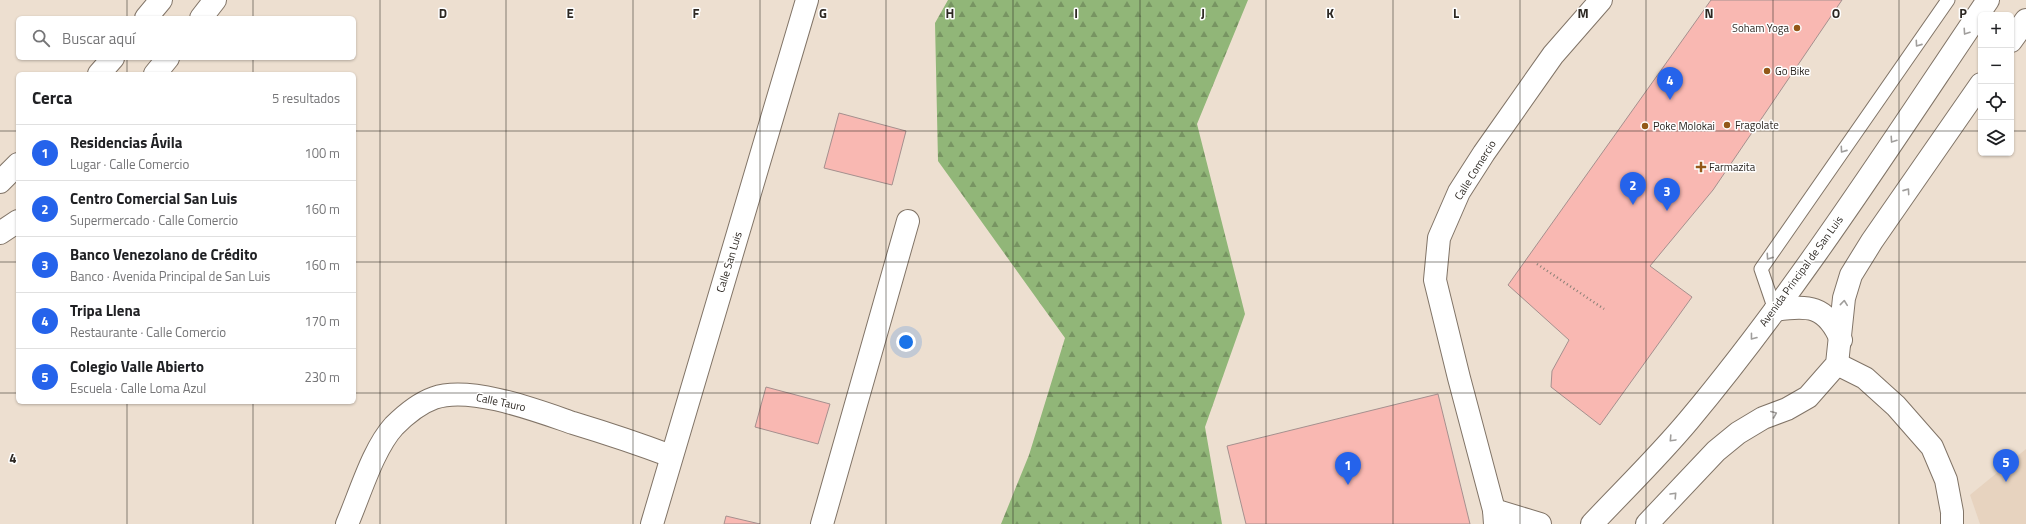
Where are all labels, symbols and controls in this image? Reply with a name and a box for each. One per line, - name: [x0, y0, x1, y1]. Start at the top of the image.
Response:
- text: D: [439, 3, 447, 23]
- text: E: [566, 3, 574, 23]
- text: F: [693, 3, 700, 23]
- text: G: [819, 3, 827, 23]
- text: H: [946, 3, 954, 23]
- text: I: [1074, 3, 1078, 23]
- text: J: [1201, 3, 1205, 23]
- text: K: [1326, 3, 1334, 23]
- text: L: [1453, 3, 1459, 23]
- text: M: [1577, 3, 1589, 23]
- text: N: [1704, 3, 1714, 23]
- text: O: [1832, 3, 1840, 23]
- text: P: [1959, 3, 1967, 23]
- map controls: [1978, 12, 2014, 156]
- button: +: [1978, 12, 2014, 48]
- search box: [16, 16, 356, 60]
- place label: Soham Yoga: [1732, 20, 1789, 36]
- marker: Soham Yoga: [1792, 23, 1802, 33]
- icon: search: [30, 27, 52, 49]
- text: Buscar aquí: [62, 27, 135, 50]
- one-way arrow: [1963, 28, 1971, 35]
- one-way arrow: [1916, 39, 1923, 46]
- button: −: [1978, 48, 2014, 84]
- place label: Go Bike: [1775, 63, 1810, 79]
- marker: Go Bike: [1762, 66, 1772, 76]
- pin: 4: [1657, 67, 1683, 100]
- button: locate: [1978, 84, 2014, 120]
- text: Cerca: [32, 85, 72, 111]
- text: 5 resultados: [272, 88, 340, 108]
- place label: Fragolate: [1735, 117, 1779, 133]
- place label: Poke Molokai: [1653, 118, 1715, 134]
- marker: Fragolate: [1722, 120, 1732, 130]
- button: layers: [1978, 120, 2014, 156]
- marker: Poke Molokai: [1640, 121, 1650, 131]
- text: Residencias Ávila: [70, 131, 182, 154]
- one-way arrow: [1890, 136, 1898, 143]
- street label: Calle Comercio: [1450, 137, 1500, 203]
- text: 1: [41, 143, 49, 163]
- text: 100 m: [304, 143, 340, 163]
- one-way arrow: [1840, 146, 1848, 153]
- text: Lugar · Calle Comercio: [70, 154, 189, 174]
- place label: Farmazita: [1709, 159, 1756, 175]
- marker: Farmazita: [1696, 162, 1706, 172]
- pin: 2: [1620, 172, 1646, 205]
- pin: 3: [1654, 178, 1680, 211]
- text: Centro Comercial San Luis: [70, 187, 237, 210]
- one-way arrow: [1902, 188, 1909, 195]
- text: 2: [41, 199, 49, 219]
- text: 160 m: [304, 199, 340, 219]
- text: Supermercado · Calle Comercio: [70, 210, 238, 230]
- street label: Avenida Principal de San Luis: [1755, 212, 1847, 330]
- street label: Calle San Luis: [712, 230, 746, 294]
- text: Banco Venezolano de Crédito: [70, 243, 257, 266]
- one-way arrow: [1766, 253, 1774, 260]
- text: 3: [41, 255, 49, 275]
- text: 160 m: [304, 255, 340, 275]
- text: Banco · Avenida Principal de San Luis: [70, 266, 270, 286]
- text: Tripa Llena: [70, 299, 140, 322]
- one-way arrow: [1839, 300, 1848, 306]
- text: 4: [41, 311, 49, 331]
- text: 170 m: [304, 311, 340, 331]
- text: Restaurante · Calle Comercio: [70, 322, 226, 342]
- your location: [896, 332, 916, 352]
- one-way arrow: [1751, 333, 1758, 340]
- text: Colegio Valle Abierto: [70, 355, 204, 378]
- text: 5: [41, 367, 49, 387]
- text: 230 m: [304, 367, 340, 387]
- text: Escuela · Calle Loma Azul: [70, 378, 206, 398]
- street label: Calle Tauro: [475, 389, 527, 415]
- one-way arrow: [1770, 411, 1777, 419]
- one-way arrow: [1669, 434, 1676, 442]
- text: 4: [9, 448, 17, 468]
- pin: 5: [1993, 449, 2019, 482]
- pin: 1: [1335, 452, 1361, 485]
- one-way arrow: [1669, 492, 1677, 500]

